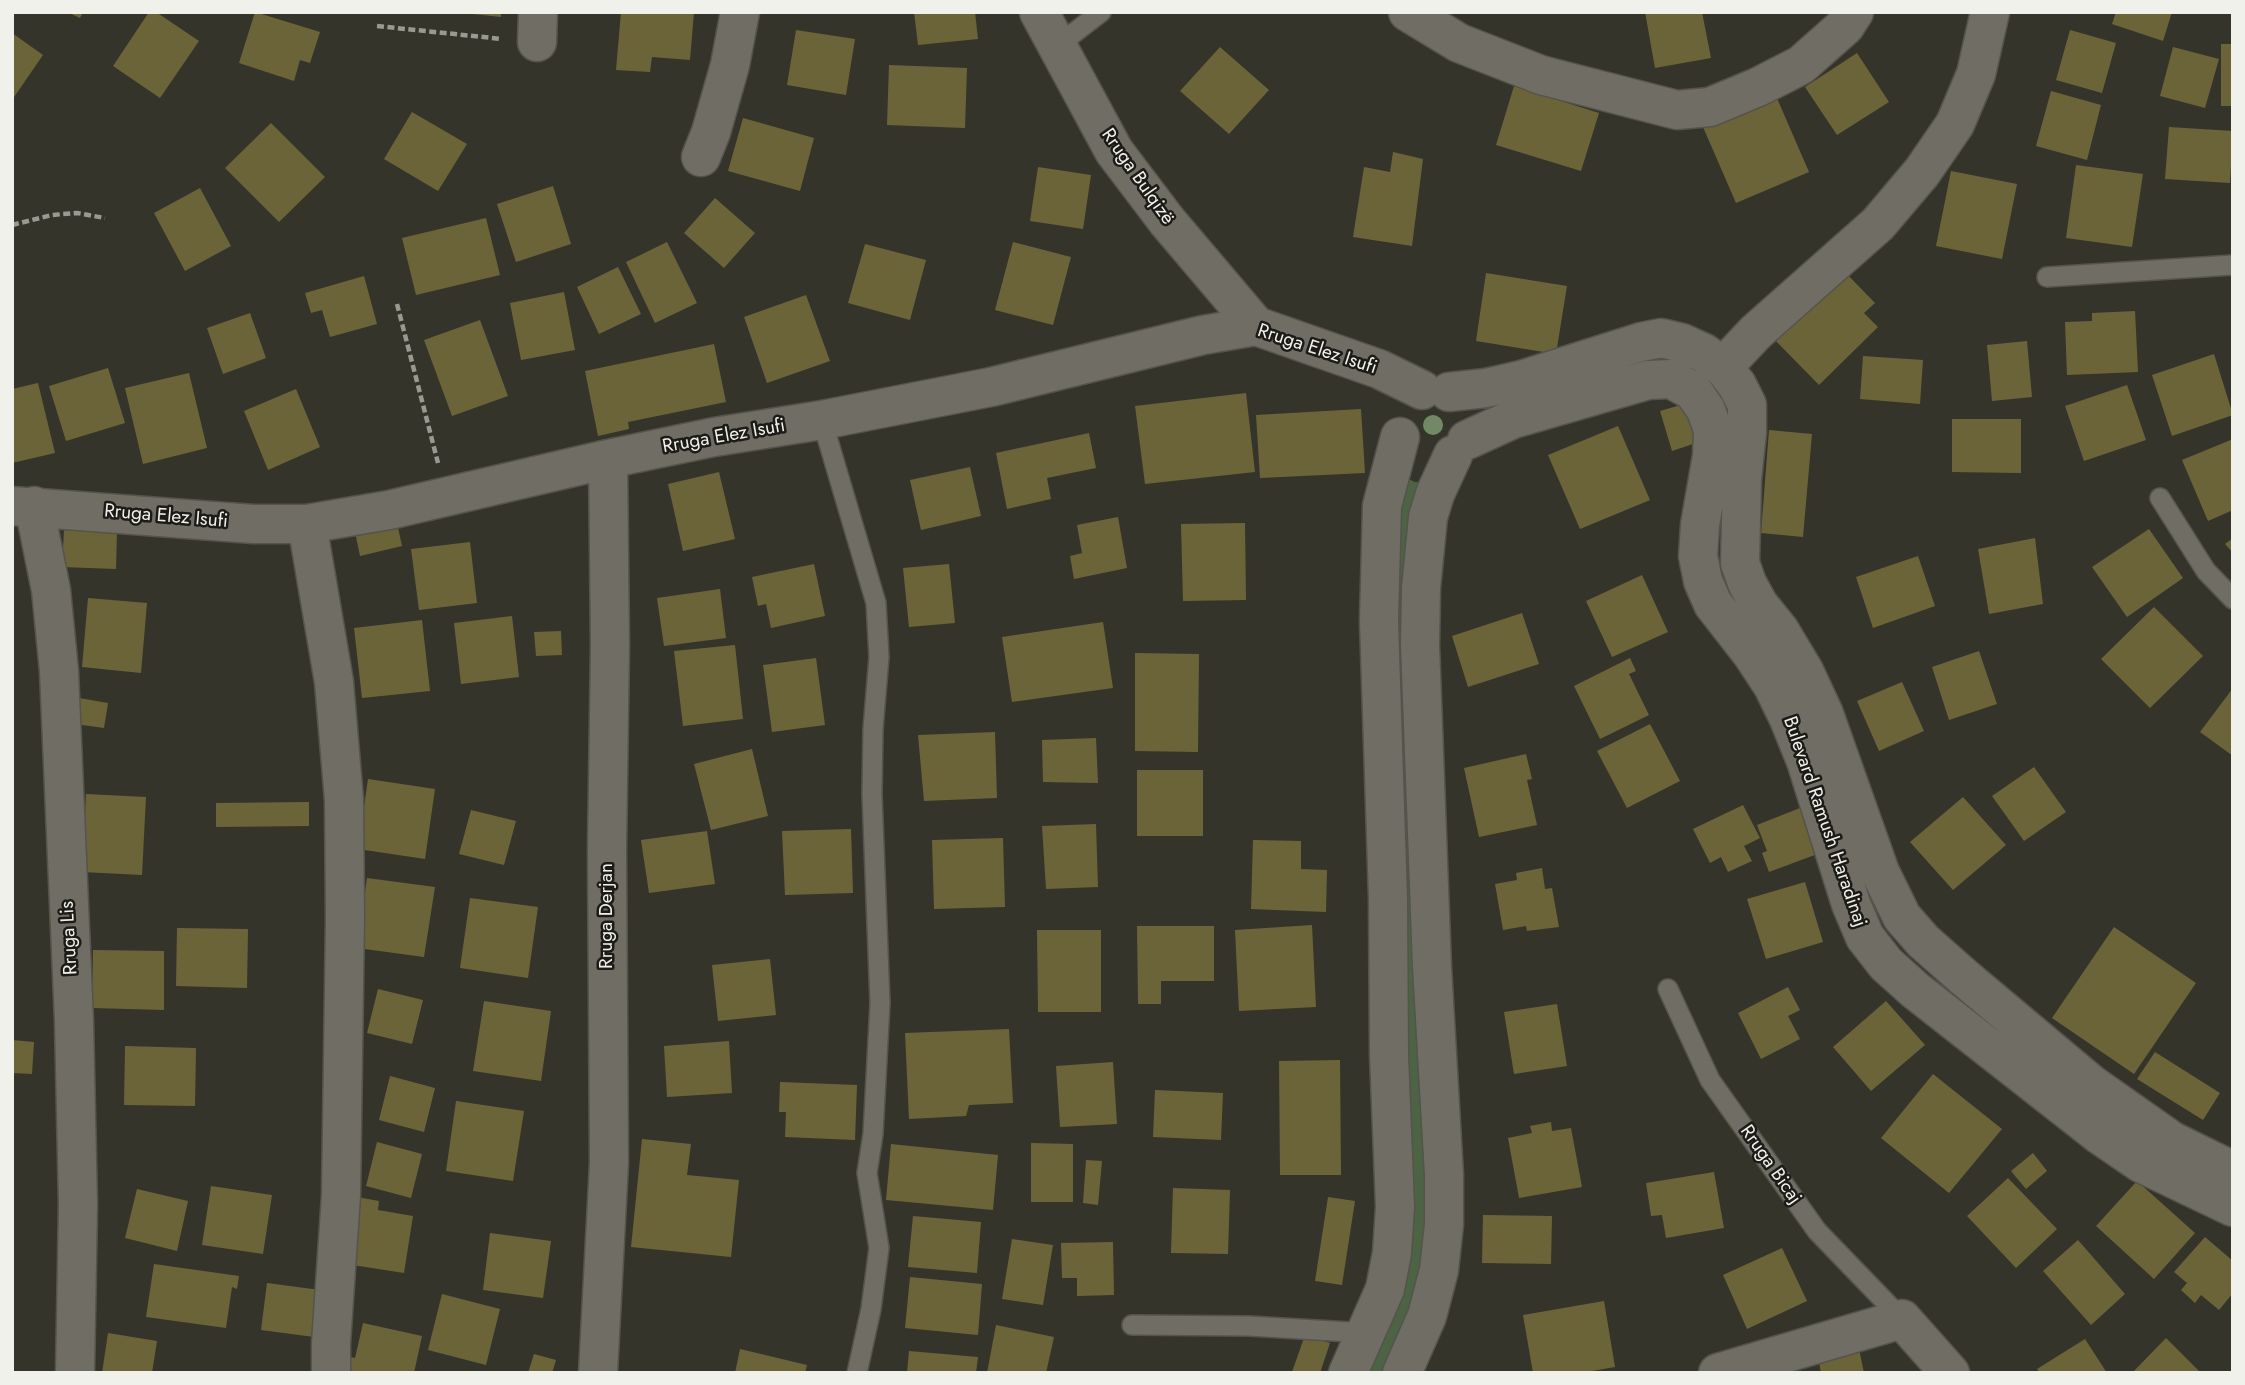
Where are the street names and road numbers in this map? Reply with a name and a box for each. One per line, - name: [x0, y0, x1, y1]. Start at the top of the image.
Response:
- street label: Rruga Bulqizë: [1096, 125, 1178, 229]
- street label: Rruga Elez Isufi: [1254, 320, 1380, 380]
- street label: Rruga Elez Isufi: [661, 415, 787, 459]
- street label: Rruga Elez Isufi: [103, 500, 229, 534]
- street label: Bulevard Ramush Haradinaj: [1777, 714, 1871, 930]
- street label: Rruga Derjan: [596, 863, 618, 969]
- street label: Rruga Lis: [57, 900, 83, 976]
- street label: Rruga Bicaj: [1734, 1121, 1806, 1209]

